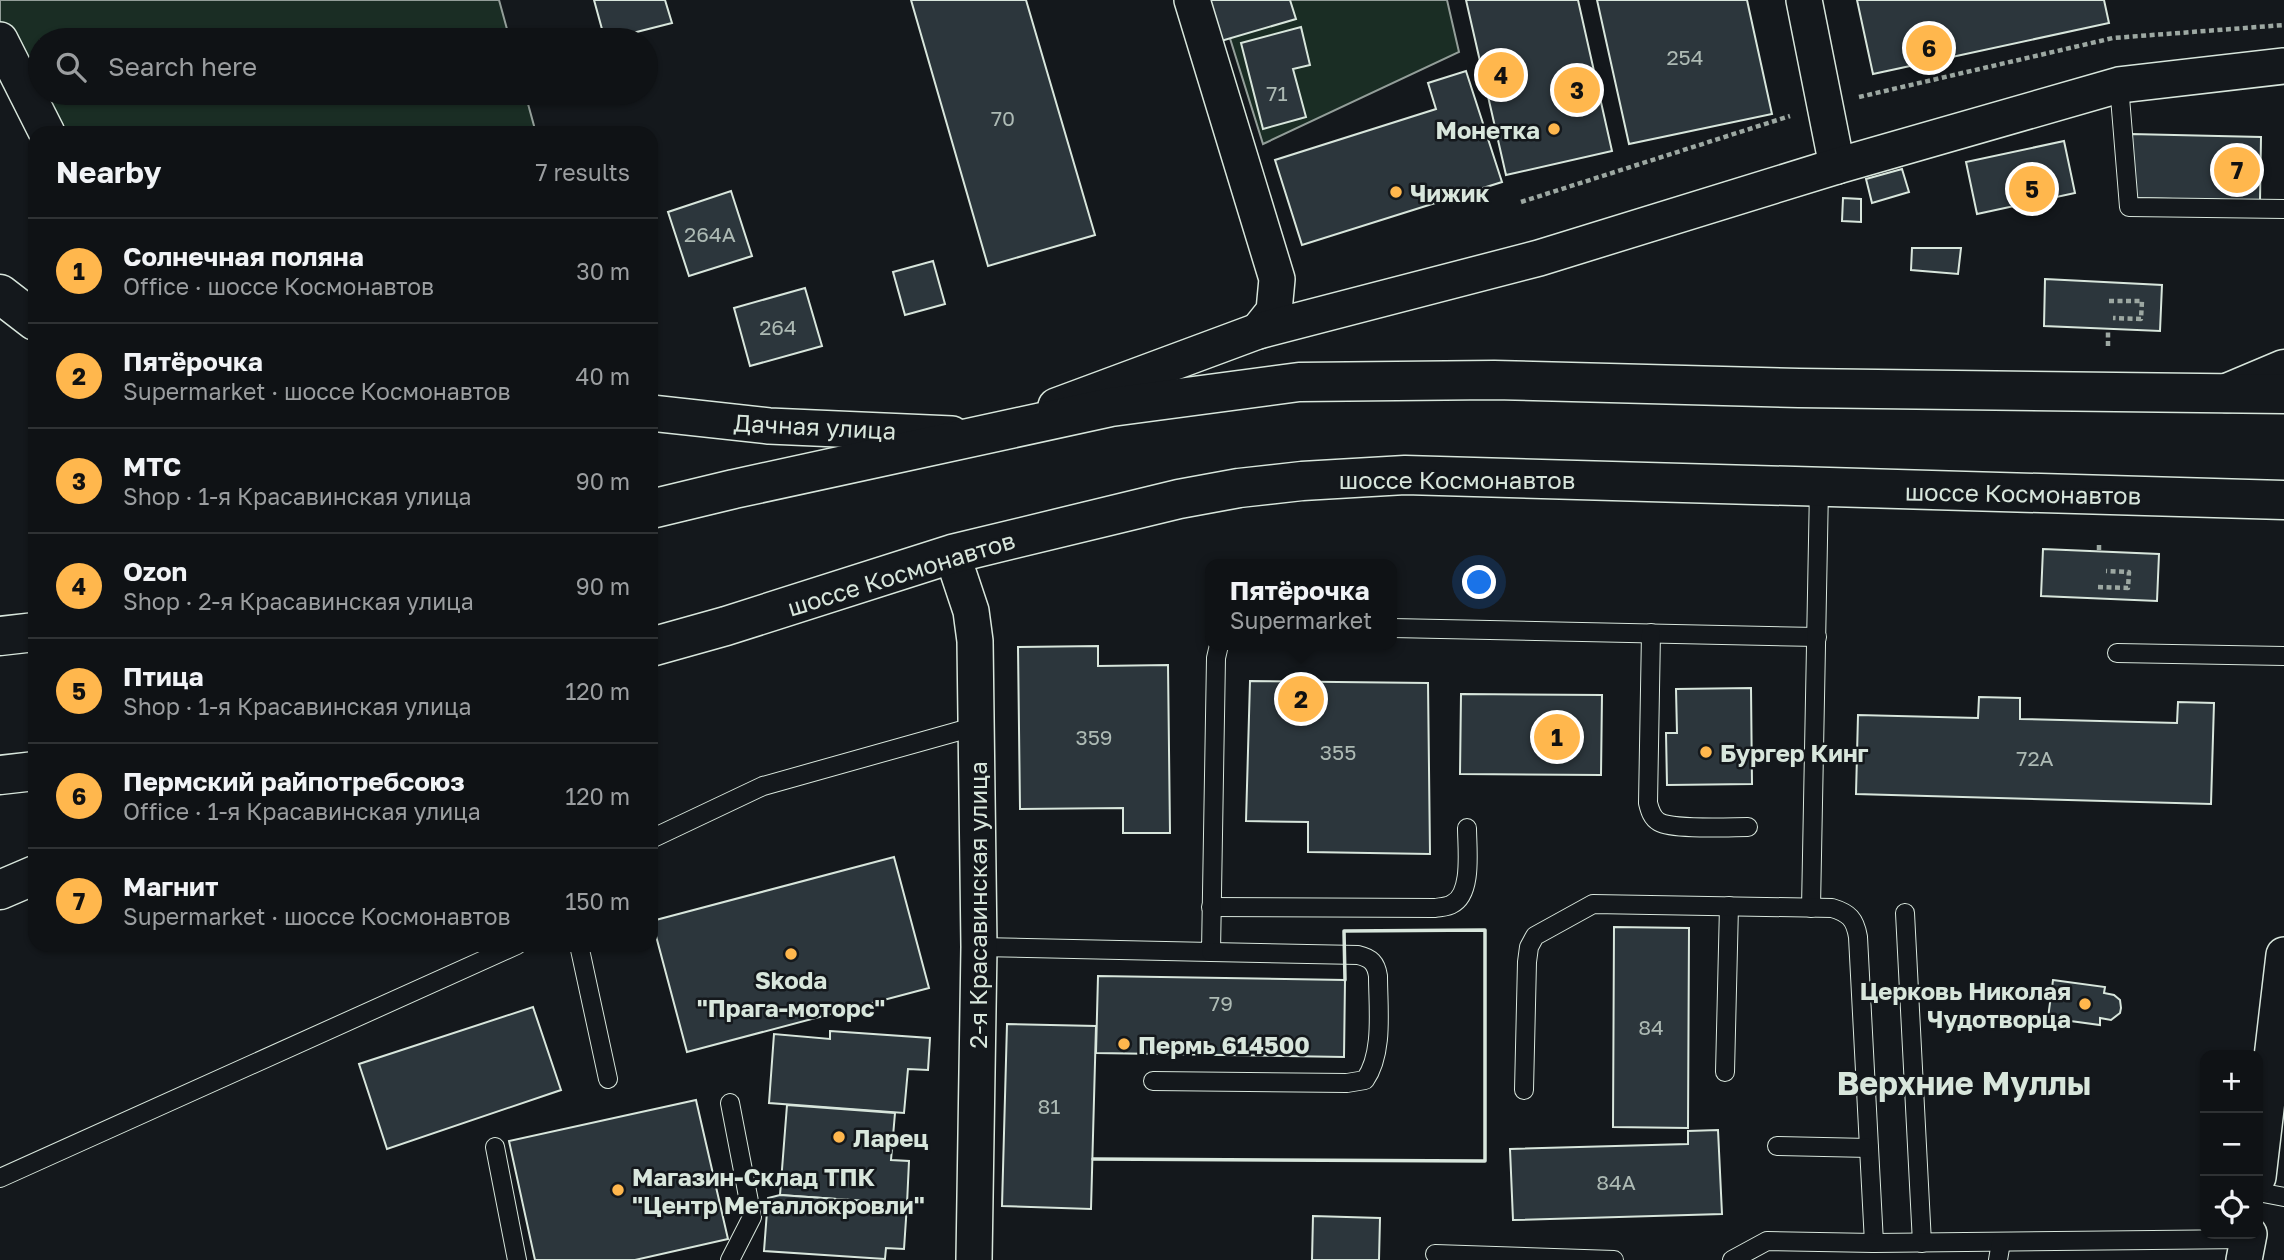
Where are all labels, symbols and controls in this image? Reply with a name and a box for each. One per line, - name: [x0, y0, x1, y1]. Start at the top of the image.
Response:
- pin: 6: [1906, 22, 1952, 74]
- search box: [28, 28, 658, 105]
- house number: 254: [1666, 44, 1704, 70]
- icon: search: [52, 48, 90, 86]
- pin: 4: [1478, 49, 1524, 101]
- text: Search here: [108, 51, 257, 82]
- pin: 3: [1554, 64, 1600, 116]
- house number: 71: [1266, 80, 1288, 106]
- house number: 70: [991, 105, 1015, 131]
- place label: Монетка: [1436, 115, 1540, 144]
- marker: Монетка: [1546, 121, 1562, 137]
- pin: 7: [2214, 144, 2260, 196]
- text: Nearby: [56, 154, 161, 190]
- text: 7 results: [536, 158, 630, 186]
- pin: 5: [2009, 163, 2055, 215]
- place label: Чижик: [1410, 178, 1489, 207]
- marker: Чижик: [1388, 184, 1404, 200]
- house number: 264А: [684, 221, 736, 247]
- text: Солнечная поляна: [123, 241, 364, 272]
- text: 1: [73, 257, 85, 285]
- text: 30 m: [576, 257, 630, 285]
- text: Office · шоссе Космонавтов: [123, 272, 434, 300]
- house number: 264: [759, 314, 797, 340]
- text: Пятёрочка: [123, 346, 263, 377]
- text: 2: [72, 362, 86, 390]
- text: 40 m: [576, 362, 630, 390]
- text: Supermarket · шоссе Космонавтов: [123, 377, 510, 405]
- street label: Дачная улица: [733, 407, 897, 445]
- text: МТС: [123, 451, 181, 482]
- street label: шоссе Космонавтов: [1339, 465, 1575, 494]
- text: 3: [72, 467, 86, 495]
- text: 90 m: [576, 467, 630, 495]
- street label: шоссе Космонавтов: [1905, 476, 2141, 510]
- text: Shop · 1-я Красавинская улица: [123, 482, 472, 510]
- street label: шоссе Космонавтов: [784, 525, 1018, 621]
- text: Ozon: [123, 556, 187, 587]
- popup: [1205, 559, 1397, 650]
- your location: [1462, 565, 1496, 599]
- text: 4: [72, 572, 86, 600]
- text: 90 m: [576, 572, 630, 600]
- text: Пятёрочка: [1230, 575, 1370, 606]
- text: Shop · 2-я Красавинская улица: [123, 587, 474, 615]
- text: Supermarket: [1230, 606, 1372, 634]
- text: Птица: [123, 661, 204, 692]
- pin: 2: [1278, 673, 1324, 725]
- text: 5: [72, 677, 86, 705]
- text: 120 m: [565, 677, 630, 705]
- text: Shop · 1-я Красавинская улица: [123, 692, 472, 720]
- pin: 1: [1534, 711, 1580, 763]
- house number: 359: [1075, 724, 1113, 750]
- place label: Бургер Кинг: [1720, 738, 1869, 767]
- house number: 355: [1320, 739, 1356, 765]
- marker: Бургер Кинг: [1698, 744, 1714, 760]
- house number: 72А: [2016, 745, 2054, 771]
- street label: 2-я Красавинская улица: [963, 761, 992, 1049]
- text: Пермский райпотребсоюз: [123, 766, 465, 797]
- text: 6: [72, 782, 86, 810]
- text: 120 m: [565, 782, 630, 810]
- text: Office · 1-я Красавинская улица: [123, 797, 481, 825]
- text: Магнит: [123, 871, 218, 902]
- text: 7: [73, 887, 85, 915]
- text: 150 m: [565, 887, 630, 915]
- text: Supermarket · шоссе Космонавтов: [123, 902, 510, 930]
- marker: Skoda "Прага-моторс": [783, 946, 799, 962]
- place label: Skoda "Прага-моторс": [697, 965, 885, 1022]
- place label: Церковь Николая Чудотворца: [1860, 976, 2071, 1033]
- house number: 79: [1209, 990, 1233, 1016]
- marker: Церковь Николая Чудотворца: [2077, 996, 2093, 1012]
- house number: 84: [1638, 1014, 1664, 1040]
- place label: Пермь 614500: [1138, 1030, 1310, 1059]
- marker: Пермь 614500: [1116, 1036, 1132, 1052]
- map controls: [2200, 1050, 2263, 1239]
- button: +: [2200, 1050, 2263, 1113]
- district label: Верхние Муллы: [1837, 1064, 2091, 1102]
- house number: 81: [1038, 1093, 1061, 1119]
- button: −: [2200, 1113, 2263, 1176]
- place label: Ларец: [853, 1123, 928, 1152]
- marker: Ларец: [831, 1129, 847, 1145]
- place label: Магазин-Склад ТПК "Центр Металлокровли": [632, 1162, 925, 1219]
- house number: 84А: [1596, 1169, 1636, 1195]
- button: locate: [2200, 1176, 2263, 1239]
- marker: Магазин-Склад ТПК "Центр Металлокровли": [610, 1182, 626, 1198]

